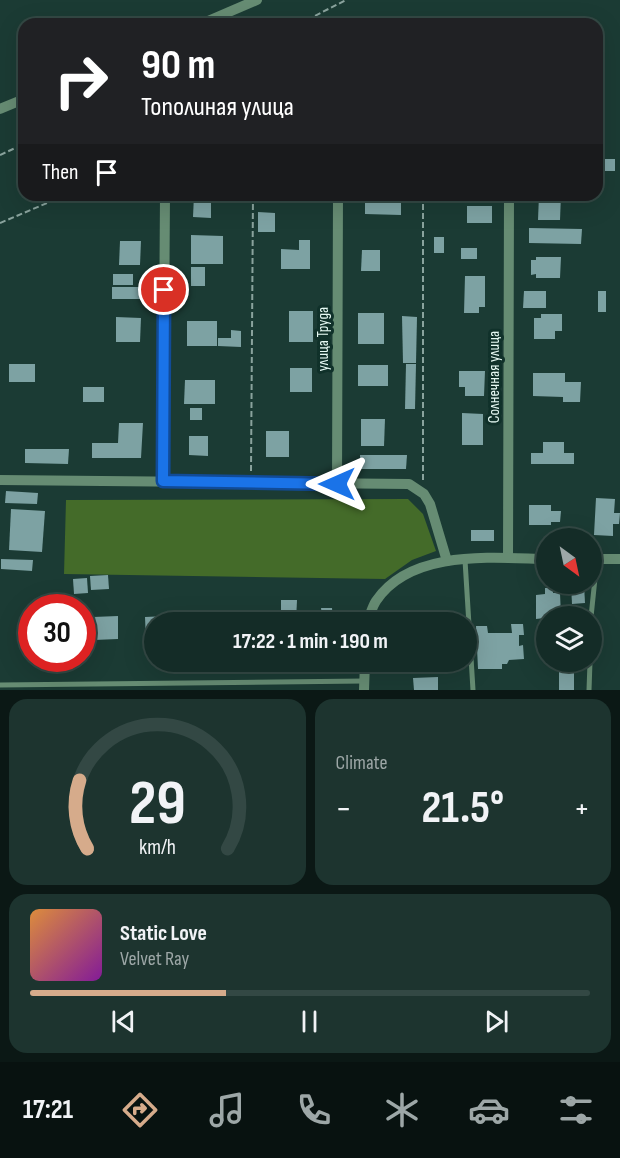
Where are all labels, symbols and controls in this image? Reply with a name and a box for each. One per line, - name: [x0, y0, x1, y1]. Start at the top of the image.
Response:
- text: 90 m: [141, 40, 215, 91]
- icon: right: [42, 42, 120, 120]
- text: Тополиная улица: [141, 91, 294, 123]
- icon: arrive: [90, 156, 123, 189]
- text: Then: [42, 159, 78, 186]
- pin: [138, 264, 189, 315]
- icon: arrive: [147, 273, 180, 306]
- street label: улица Труда: [314, 307, 333, 371]
- street label: Солнечная улица: [485, 331, 504, 423]
- position arrow: [305, 452, 369, 516]
- north arrow: [536, 528, 602, 594]
- map controls: [536, 528, 602, 672]
- speed limit sign: 30: [18, 594, 96, 672]
- button: layers: [536, 606, 602, 672]
- text: 17:22 · 1 min · 190 m: [233, 628, 388, 655]
- text: Climate: [336, 751, 388, 775]
- text: 29: [129, 767, 186, 842]
- text: 21.5°: [421, 781, 504, 836]
- text: −: [336, 789, 352, 829]
- text: +: [574, 789, 590, 829]
- text: km/h: [139, 835, 176, 860]
- text: Static Love: [120, 920, 207, 947]
- text: Velvet Ray: [120, 947, 189, 971]
- icon: previous: [107, 1005, 140, 1038]
- icon: pause: [293, 1005, 326, 1038]
- icon: next: [480, 1005, 513, 1038]
- icon: directions: [119, 1089, 161, 1131]
- icon: music: [206, 1089, 248, 1131]
- icon: phone: [293, 1089, 335, 1131]
- icon: climate: [381, 1089, 423, 1131]
- icon: car: [468, 1089, 510, 1131]
- icon: filters: [555, 1089, 597, 1131]
- text: 17:21: [23, 1094, 73, 1126]

